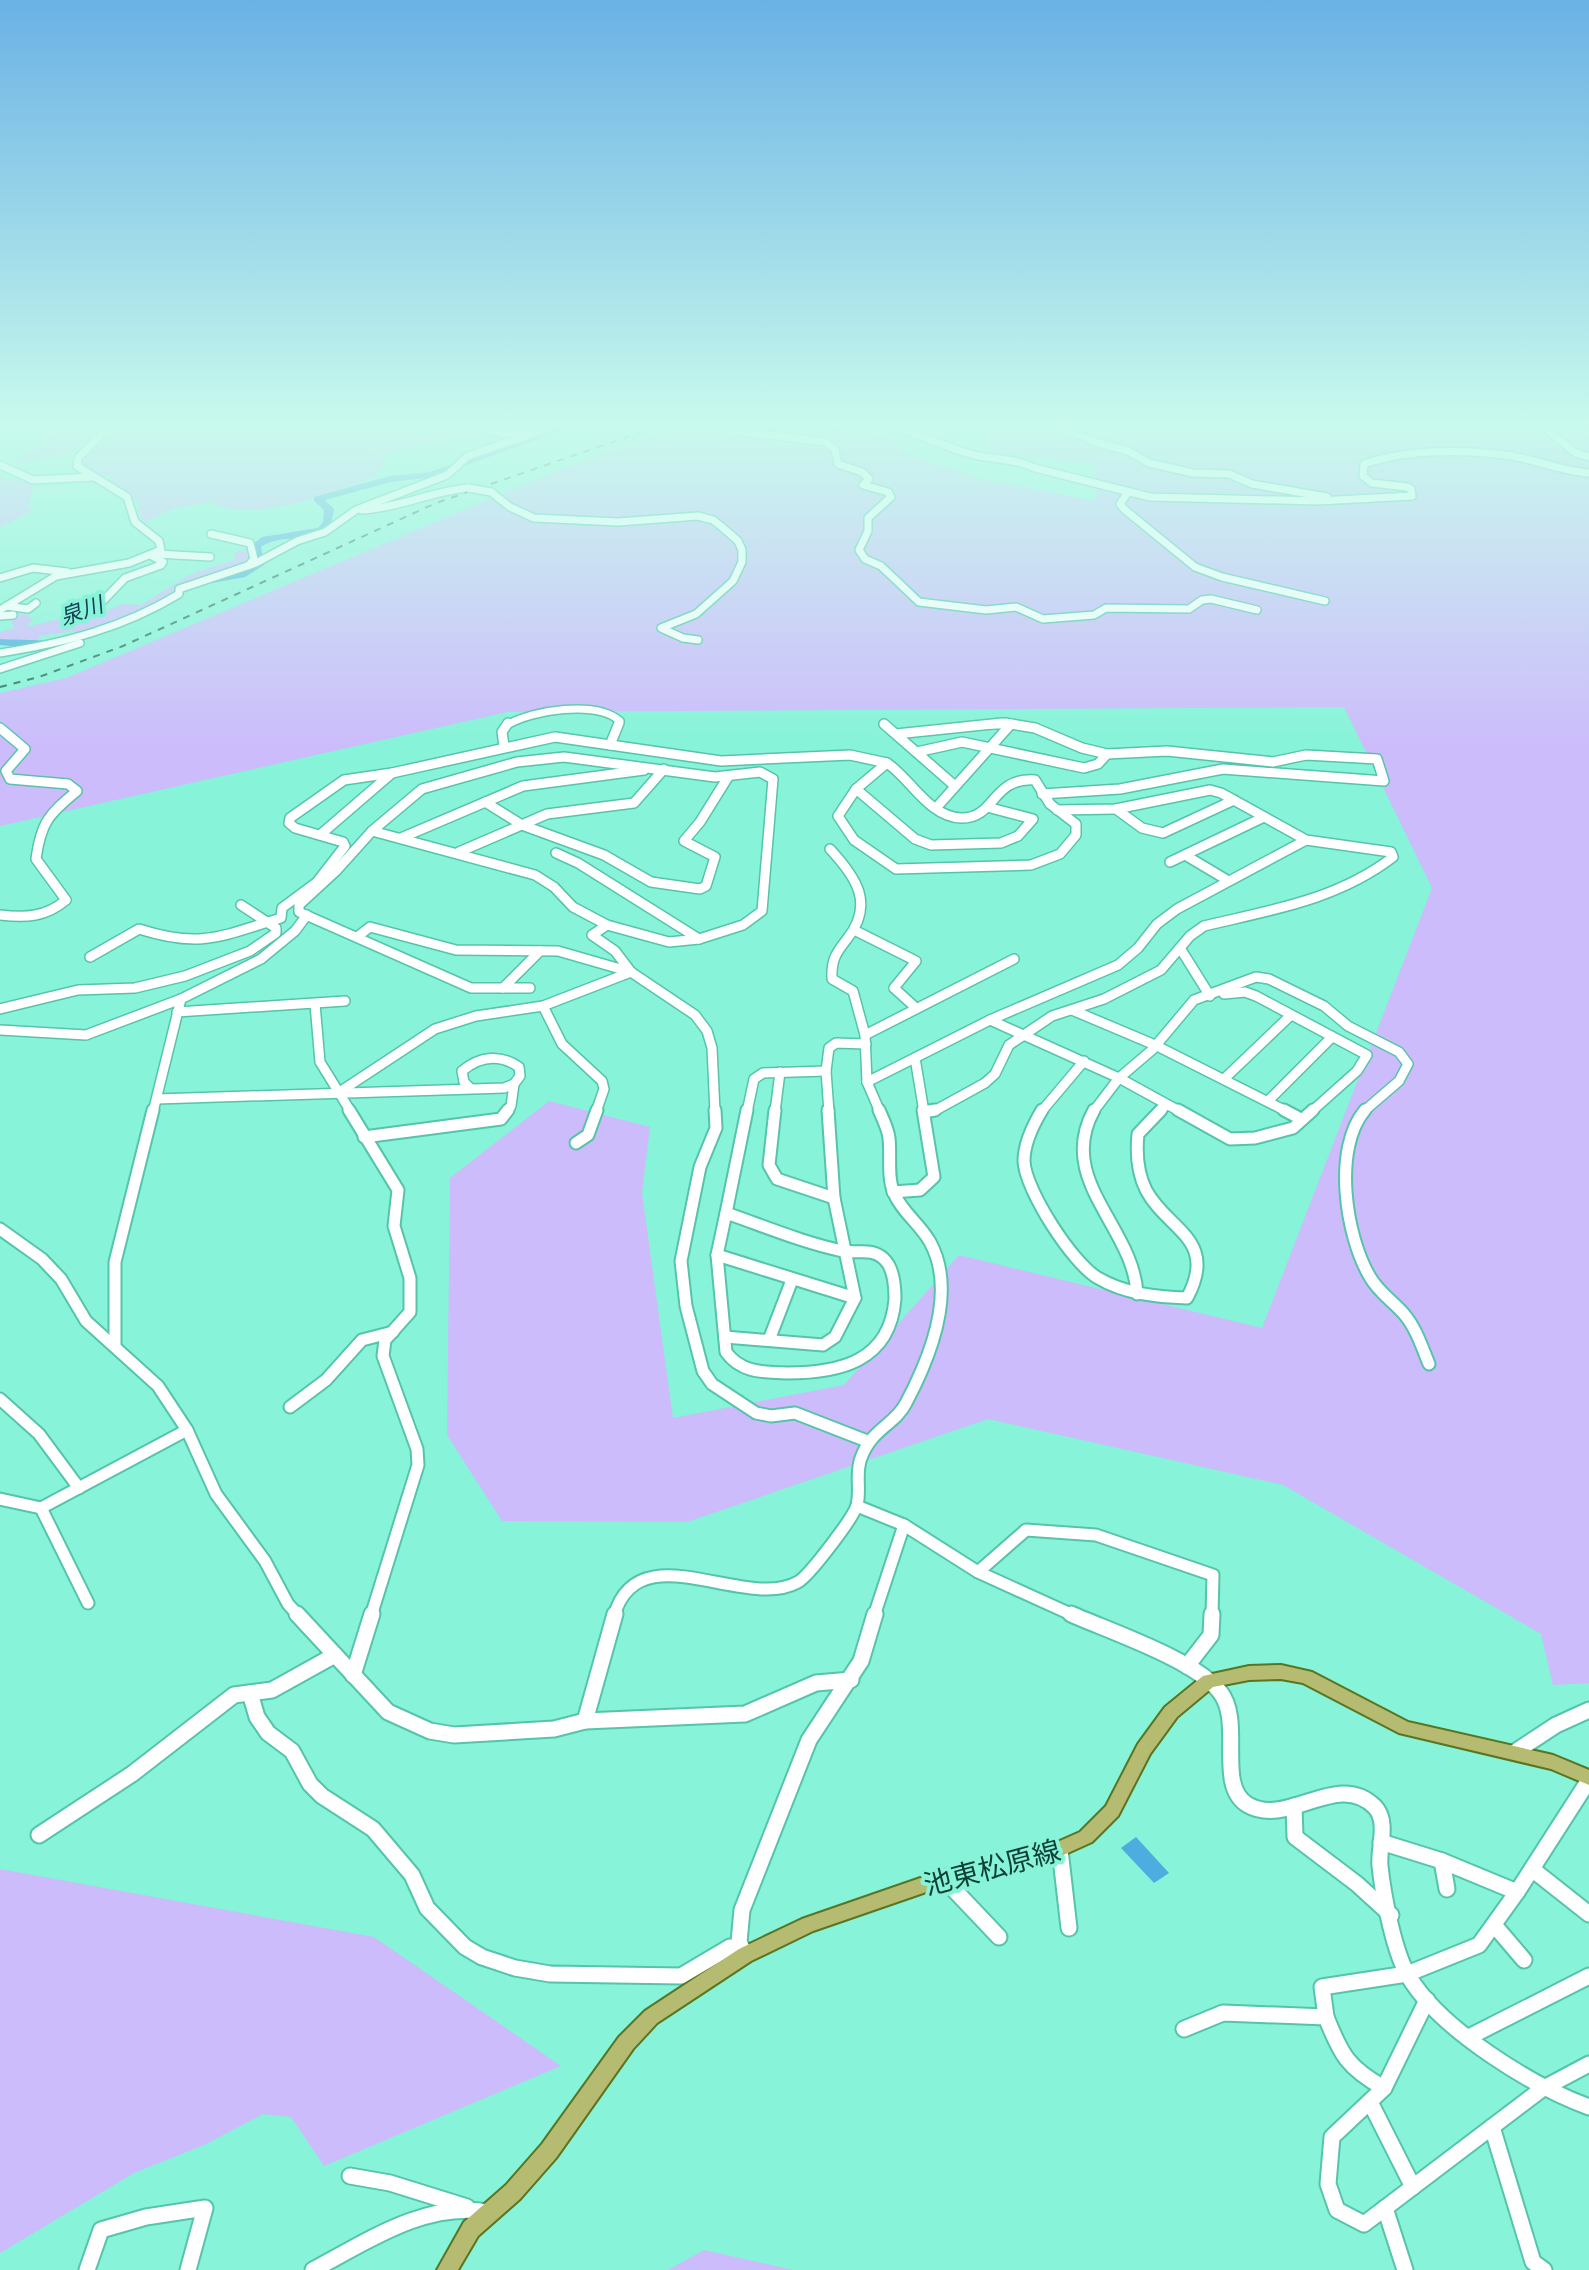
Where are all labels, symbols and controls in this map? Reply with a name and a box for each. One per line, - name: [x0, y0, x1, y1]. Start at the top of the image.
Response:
- water label: 泉川: [56, 590, 108, 629]
- street label: 池東松原線: [920, 1834, 1064, 1900]

